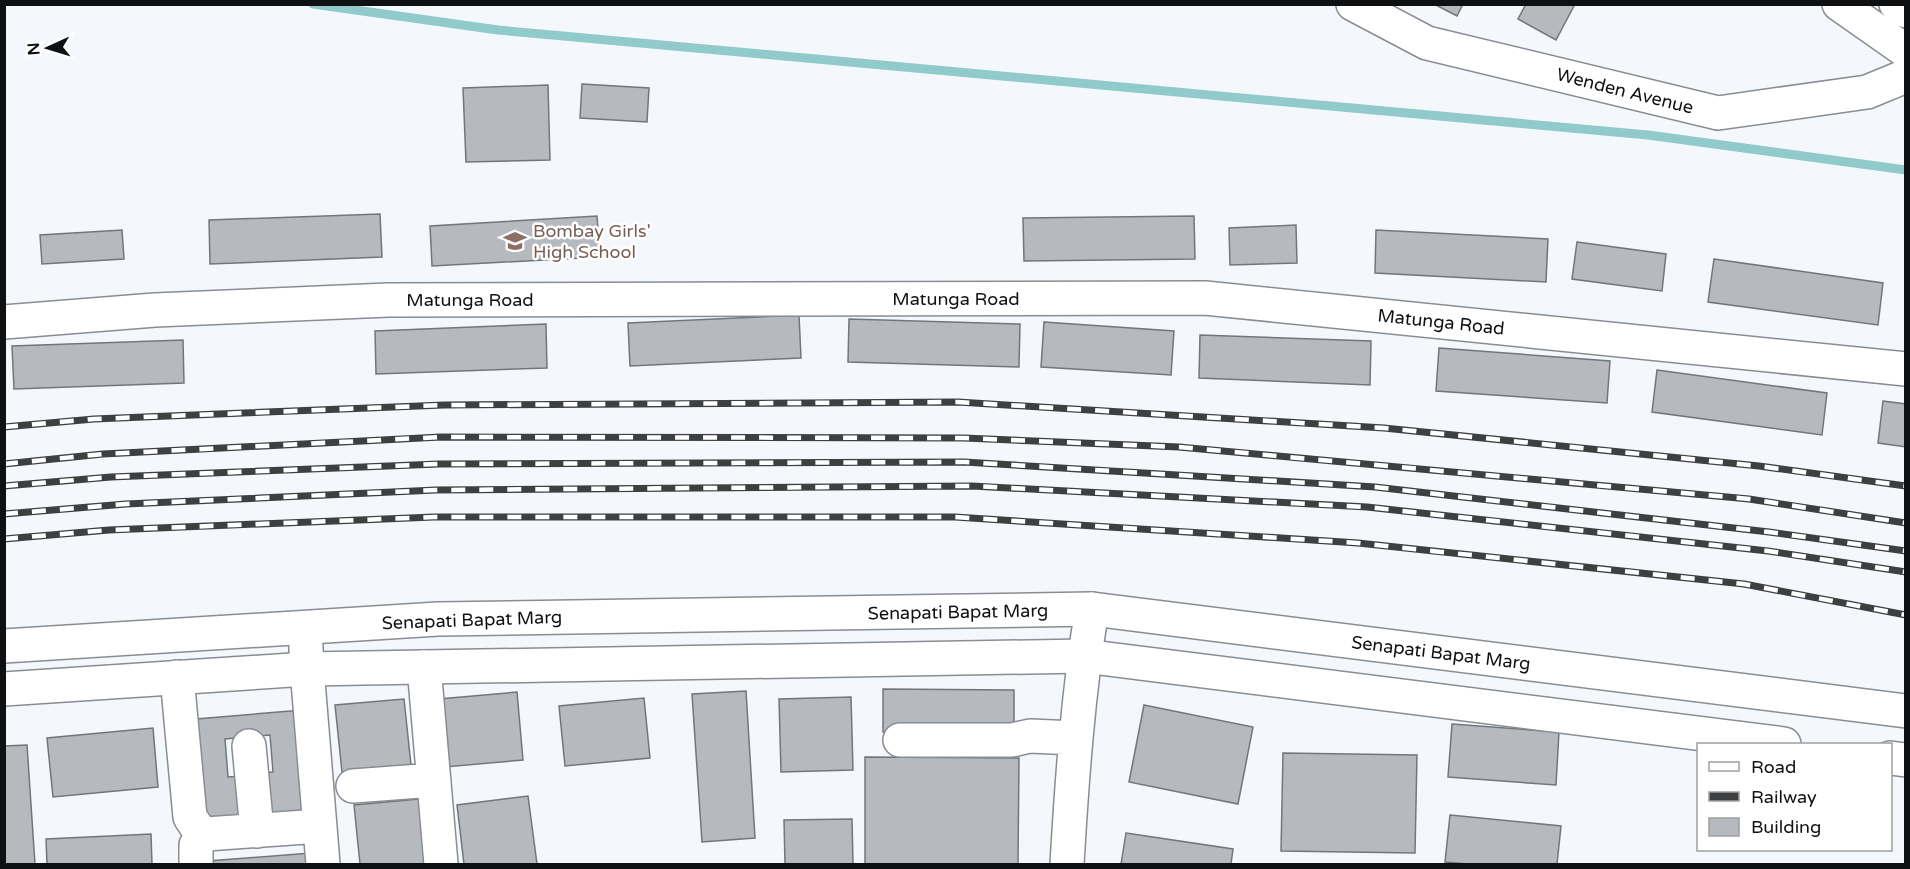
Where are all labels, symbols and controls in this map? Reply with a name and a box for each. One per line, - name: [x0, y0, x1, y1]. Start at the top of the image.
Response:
- north arrow: [18, 18, 78, 78]
- text: N: [24, 42, 44, 56]
- street label: Wenden Avenue: [1554, 63, 1696, 119]
- place label: Bombay Girls' High School: [533, 220, 651, 263]
- school or university icon: Bombay Girls' High School: [502, 228, 528, 254]
- street label: Matunga Road: [892, 288, 1020, 310]
- street label: Matunga Road: [406, 289, 534, 311]
- street label: Matunga Road: [1376, 304, 1506, 340]
- street label: Senapati Bapat Marg: [868, 599, 1048, 625]
- street label: Senapati Bapat Marg: [381, 606, 563, 634]
- street label: Senapati Bapat Marg: [1350, 631, 1532, 675]
- legend: [1697, 743, 1892, 851]
- text: Road: [1751, 756, 1796, 778]
- text: Railway: [1751, 786, 1817, 808]
- text: Building: [1751, 816, 1821, 838]

